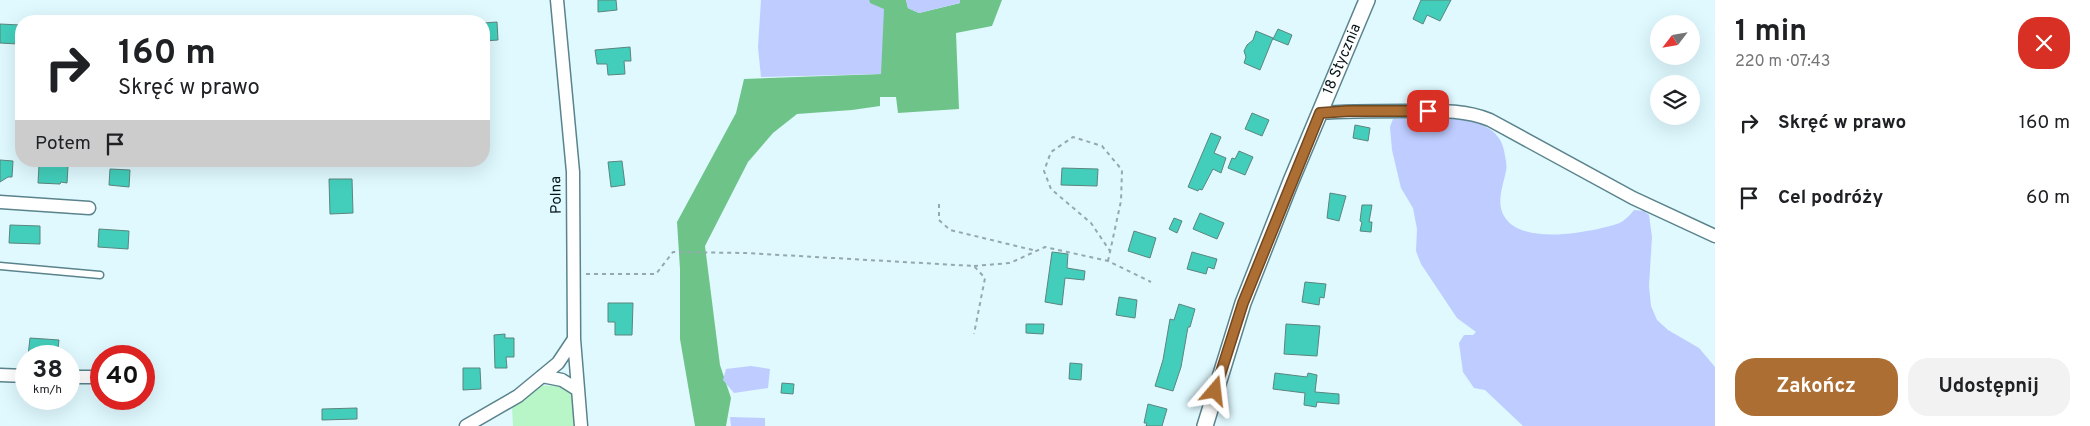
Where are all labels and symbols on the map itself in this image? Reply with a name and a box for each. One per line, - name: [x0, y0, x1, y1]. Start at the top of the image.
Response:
- north arrow: [1650, 15, 1700, 65]
- street label: 18 Stycznia: [1319, 21, 1366, 98]
- pin: [1407, 90, 1449, 132]
- street label: Polna: [547, 176, 567, 214]
- speed limit sign: 40: [90, 345, 155, 410]
- position arrow: [1188, 364, 1240, 416]

